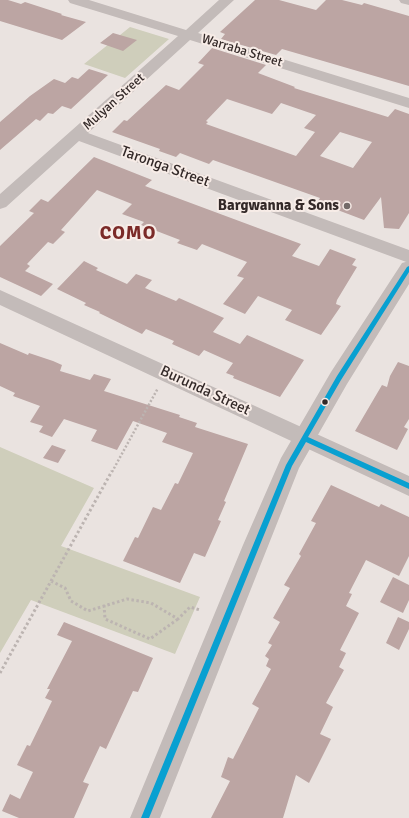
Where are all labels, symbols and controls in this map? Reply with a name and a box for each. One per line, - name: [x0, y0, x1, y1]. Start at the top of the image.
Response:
- street label: Warraba Street: [200, 31, 284, 71]
- street label: Mulyan Street: [80, 70, 148, 134]
- street label: Taronga Street: [118, 143, 212, 191]
- place label: Bargwanna & Sons: [218, 197, 339, 215]
- marker: Bargwanna & Sons: [342, 201, 352, 211]
- district label: COMO: [100, 223, 156, 245]
- street label: Burunda Street: [157, 362, 253, 420]
- unlabelled marker: [320, 397, 330, 407]

